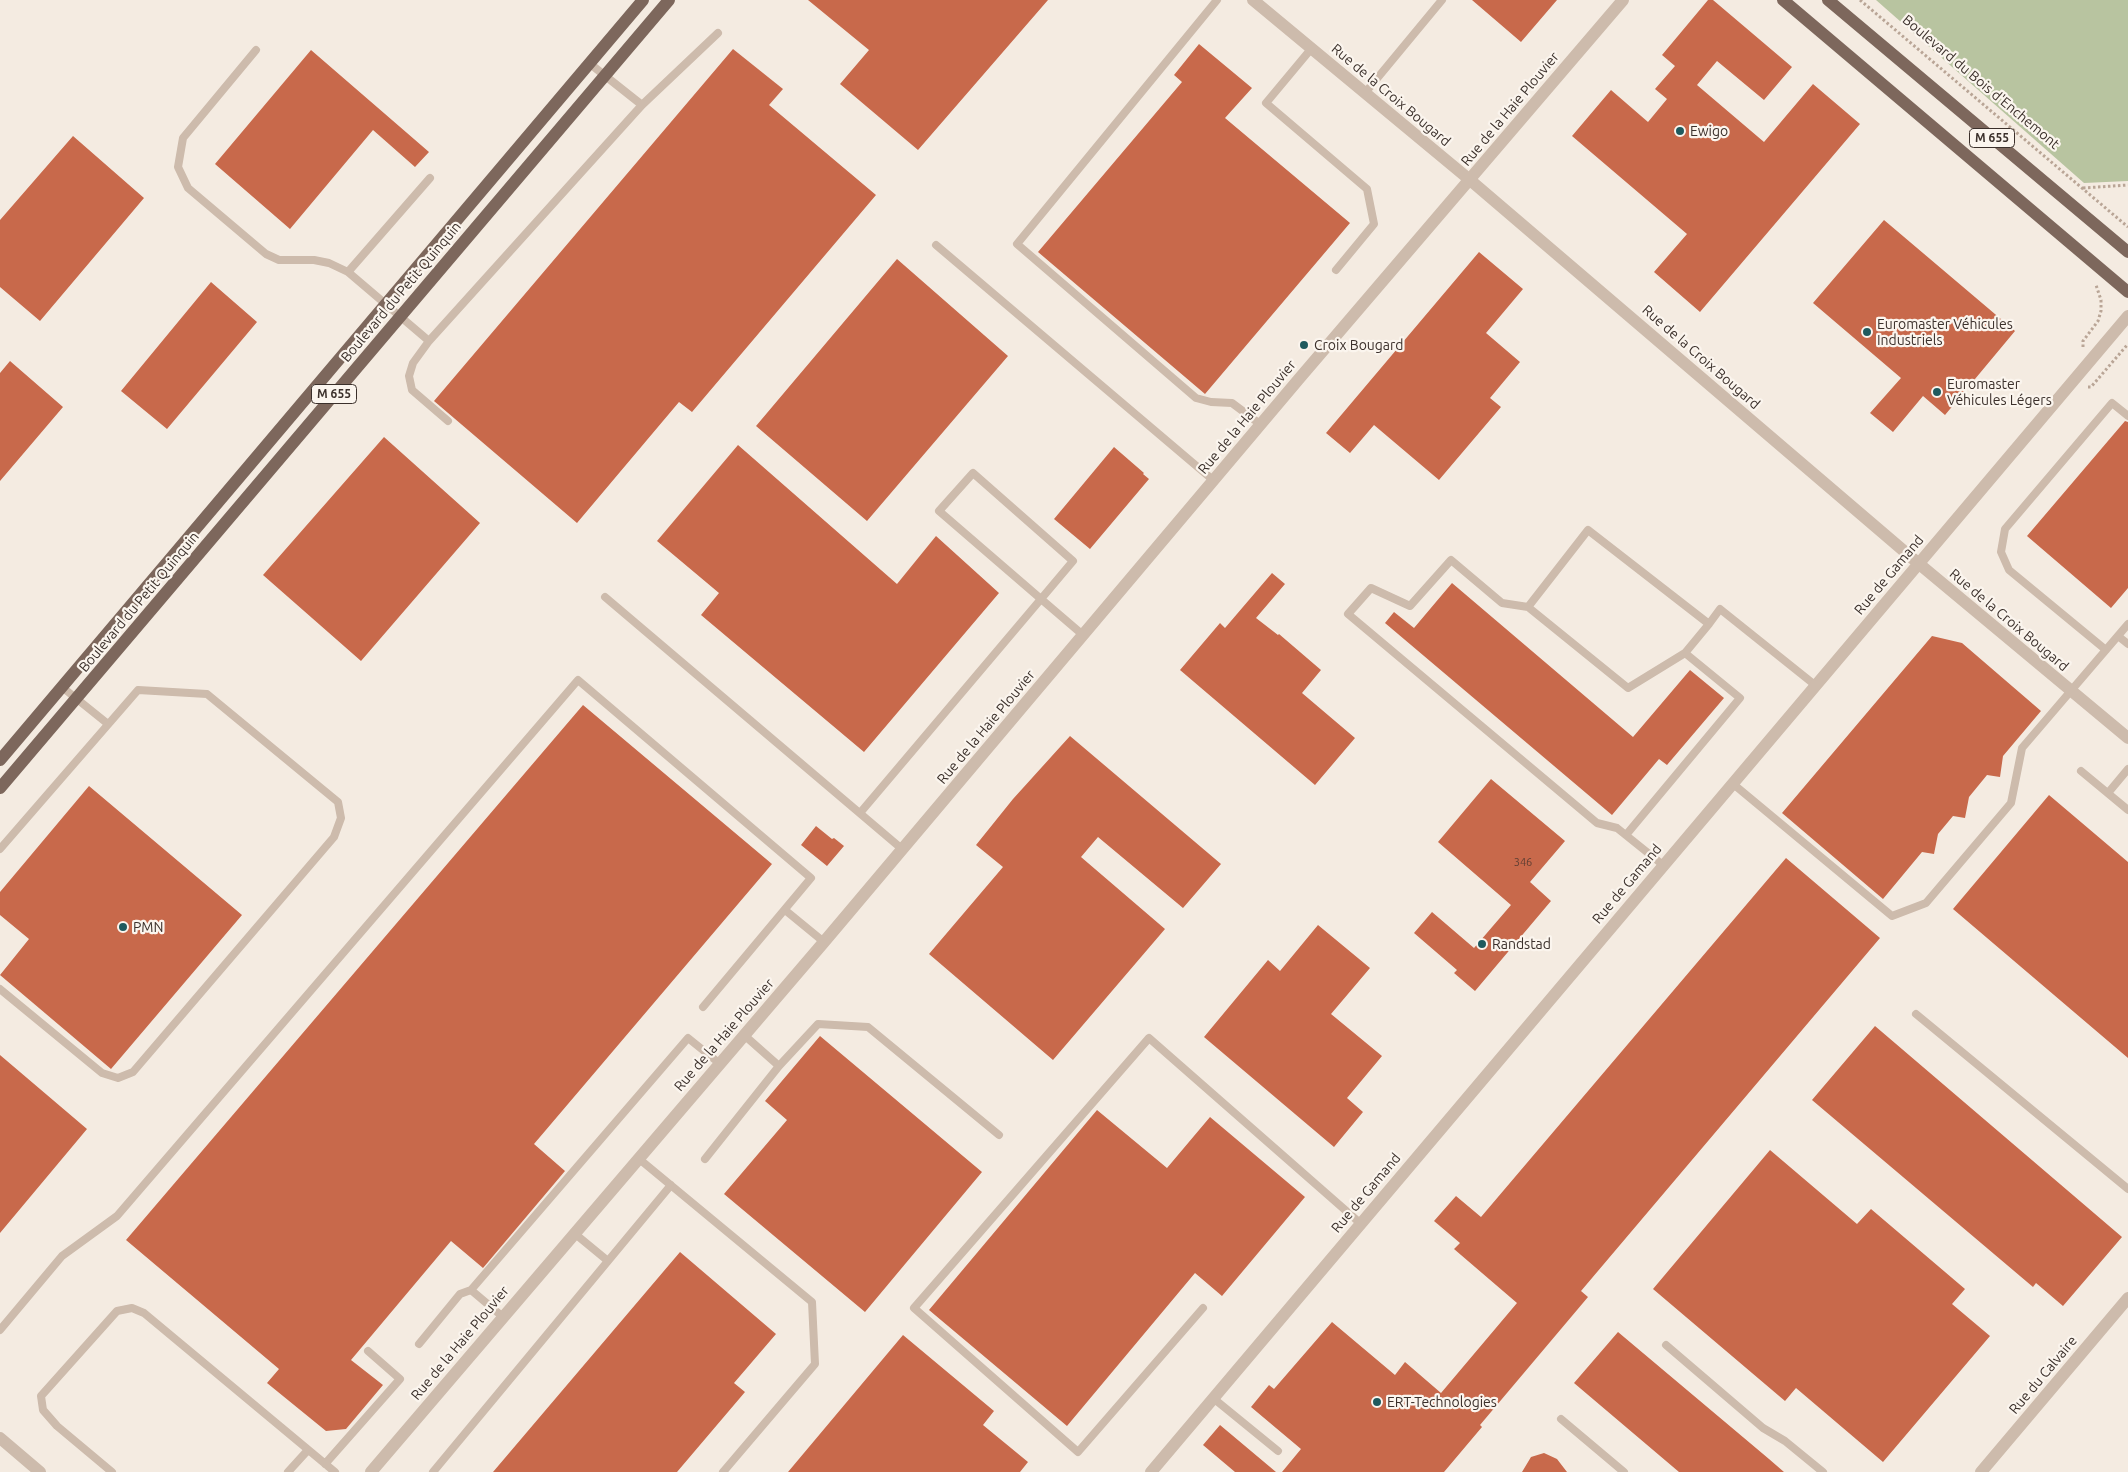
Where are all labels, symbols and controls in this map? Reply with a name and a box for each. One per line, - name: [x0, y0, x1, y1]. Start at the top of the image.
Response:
- street label: Boulevard du Bois d'Enchemont: [1899, 11, 2063, 153]
- street label: Rue de la Croix Bougard: [1328, 40, 1454, 150]
- street label: Rue de la Haie Plouvier: [1457, 49, 1563, 169]
- place label: Ewigo: [1690, 123, 1728, 139]
- marker: Ewigo: [1674, 125, 1686, 137]
- road number: M 655: [1970, 128, 2014, 148]
- street label: Boulevard du Petit Quinquin: [337, 218, 465, 366]
- street label: Rue de la Croix Bougard: [1639, 301, 1763, 413]
- place label: Euromaster Véhicules Industriels: [1877, 316, 2013, 348]
- marker: Euromaster Véhicules Industriels: [1861, 326, 1873, 338]
- place label: Croix Bougard: [1314, 337, 1404, 353]
- marker: Croix Bougard: [1298, 339, 1310, 351]
- street label: Rue de la Haie Plouvier: [1194, 357, 1300, 477]
- place label: Euromaster Véhicules Légers: [1947, 376, 2052, 408]
- road number: M 655: [312, 384, 356, 404]
- marker: Euromaster Véhicules Légers: [1931, 386, 1943, 398]
- street label: Boulevard du Petit Quinquin: [75, 528, 203, 676]
- street label: Rue de Gamand: [1851, 532, 1927, 618]
- street label: Rue de la Croix Bougard: [1946, 565, 2072, 675]
- street label: Rue de la Haie Plouvier: [933, 667, 1039, 787]
- street label: Rue de Gamand: [1589, 841, 1665, 927]
- house number: 346: [1514, 855, 1532, 869]
- place label: PMN: [133, 919, 164, 935]
- marker: PMN: [117, 921, 129, 933]
- place label: Randstad: [1492, 936, 1551, 952]
- marker: Randstad: [1476, 938, 1488, 950]
- street label: Rue de la Haie Plouvier: [671, 975, 777, 1095]
- street label: Rue de Gamand: [1328, 1150, 1404, 1236]
- street label: Rue de la Haie Plouvier: [407, 1283, 513, 1403]
- street label: Rue du Calvaire: [2005, 1332, 2081, 1418]
- place label: ERT-Technologies: [1387, 1394, 1497, 1410]
- marker: ERT-Technologies: [1371, 1396, 1383, 1408]

